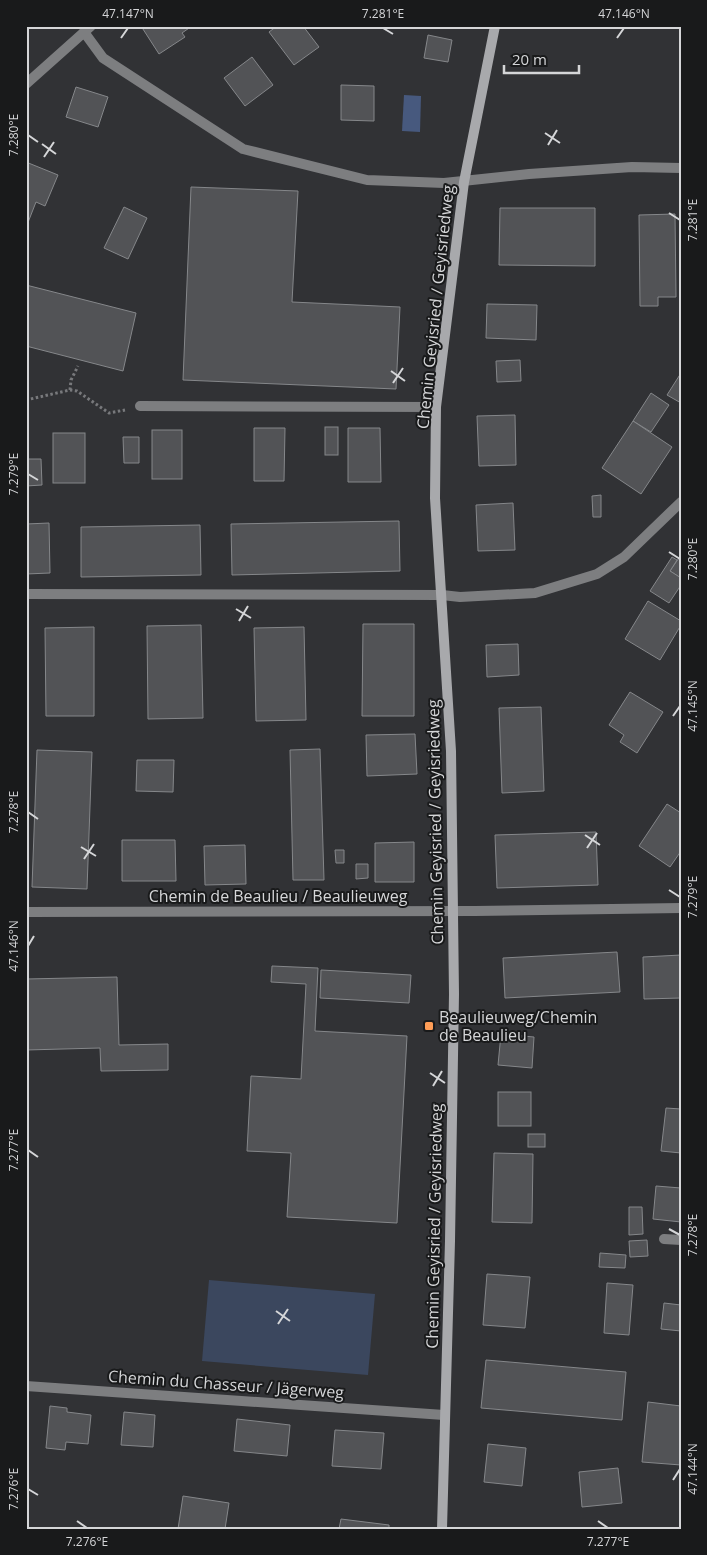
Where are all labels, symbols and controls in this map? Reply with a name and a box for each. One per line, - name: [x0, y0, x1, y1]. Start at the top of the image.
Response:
- text: 47.147°N: [102, 5, 154, 22]
- text: 7.281°E: [362, 5, 404, 22]
- text: 47.146°N: [598, 5, 650, 22]
- scale bar: [504, 42, 580, 74]
- text: 20 m: [512, 49, 547, 69]
- text: 7.280°E: [5, 114, 22, 156]
- street label: Chemin Geyisried / Geyisriedweg: [411, 184, 459, 430]
- text: 7.281°E: [684, 199, 701, 241]
- text: 7.279°E: [5, 453, 22, 495]
- text: 7.280°E: [684, 538, 701, 580]
- text: 47.145°N: [684, 680, 701, 732]
- street label: Chemin Geyisried / Geyisriedweg: [422, 699, 448, 945]
- text: 7.278°E: [5, 791, 22, 833]
- text: 7.279°E: [684, 876, 701, 918]
- street label: Chemin de Beaulieu / Beaulieuweg: [149, 885, 408, 907]
- text: 47.146°N: [5, 920, 22, 972]
- place label: Beaulieuweg/Chemin de Beaulieu: [439, 1006, 597, 1046]
- marker: Beaulieuweg/Chemin de Beaulieu: [423, 1020, 435, 1032]
- street label: Chemin Geyisried / Geyisriedweg: [421, 1103, 447, 1349]
- text: 7.277°E: [5, 1129, 22, 1171]
- text: 7.278°E: [684, 1214, 701, 1256]
- street label: Chemin du Chasseur / Jägerweg: [107, 1365, 345, 1403]
- text: 47.144°N: [684, 1443, 701, 1495]
- text: 7.276°E: [5, 1468, 22, 1510]
- text: 7.276°E: [66, 1533, 108, 1550]
- text: 7.277°E: [587, 1533, 629, 1550]

